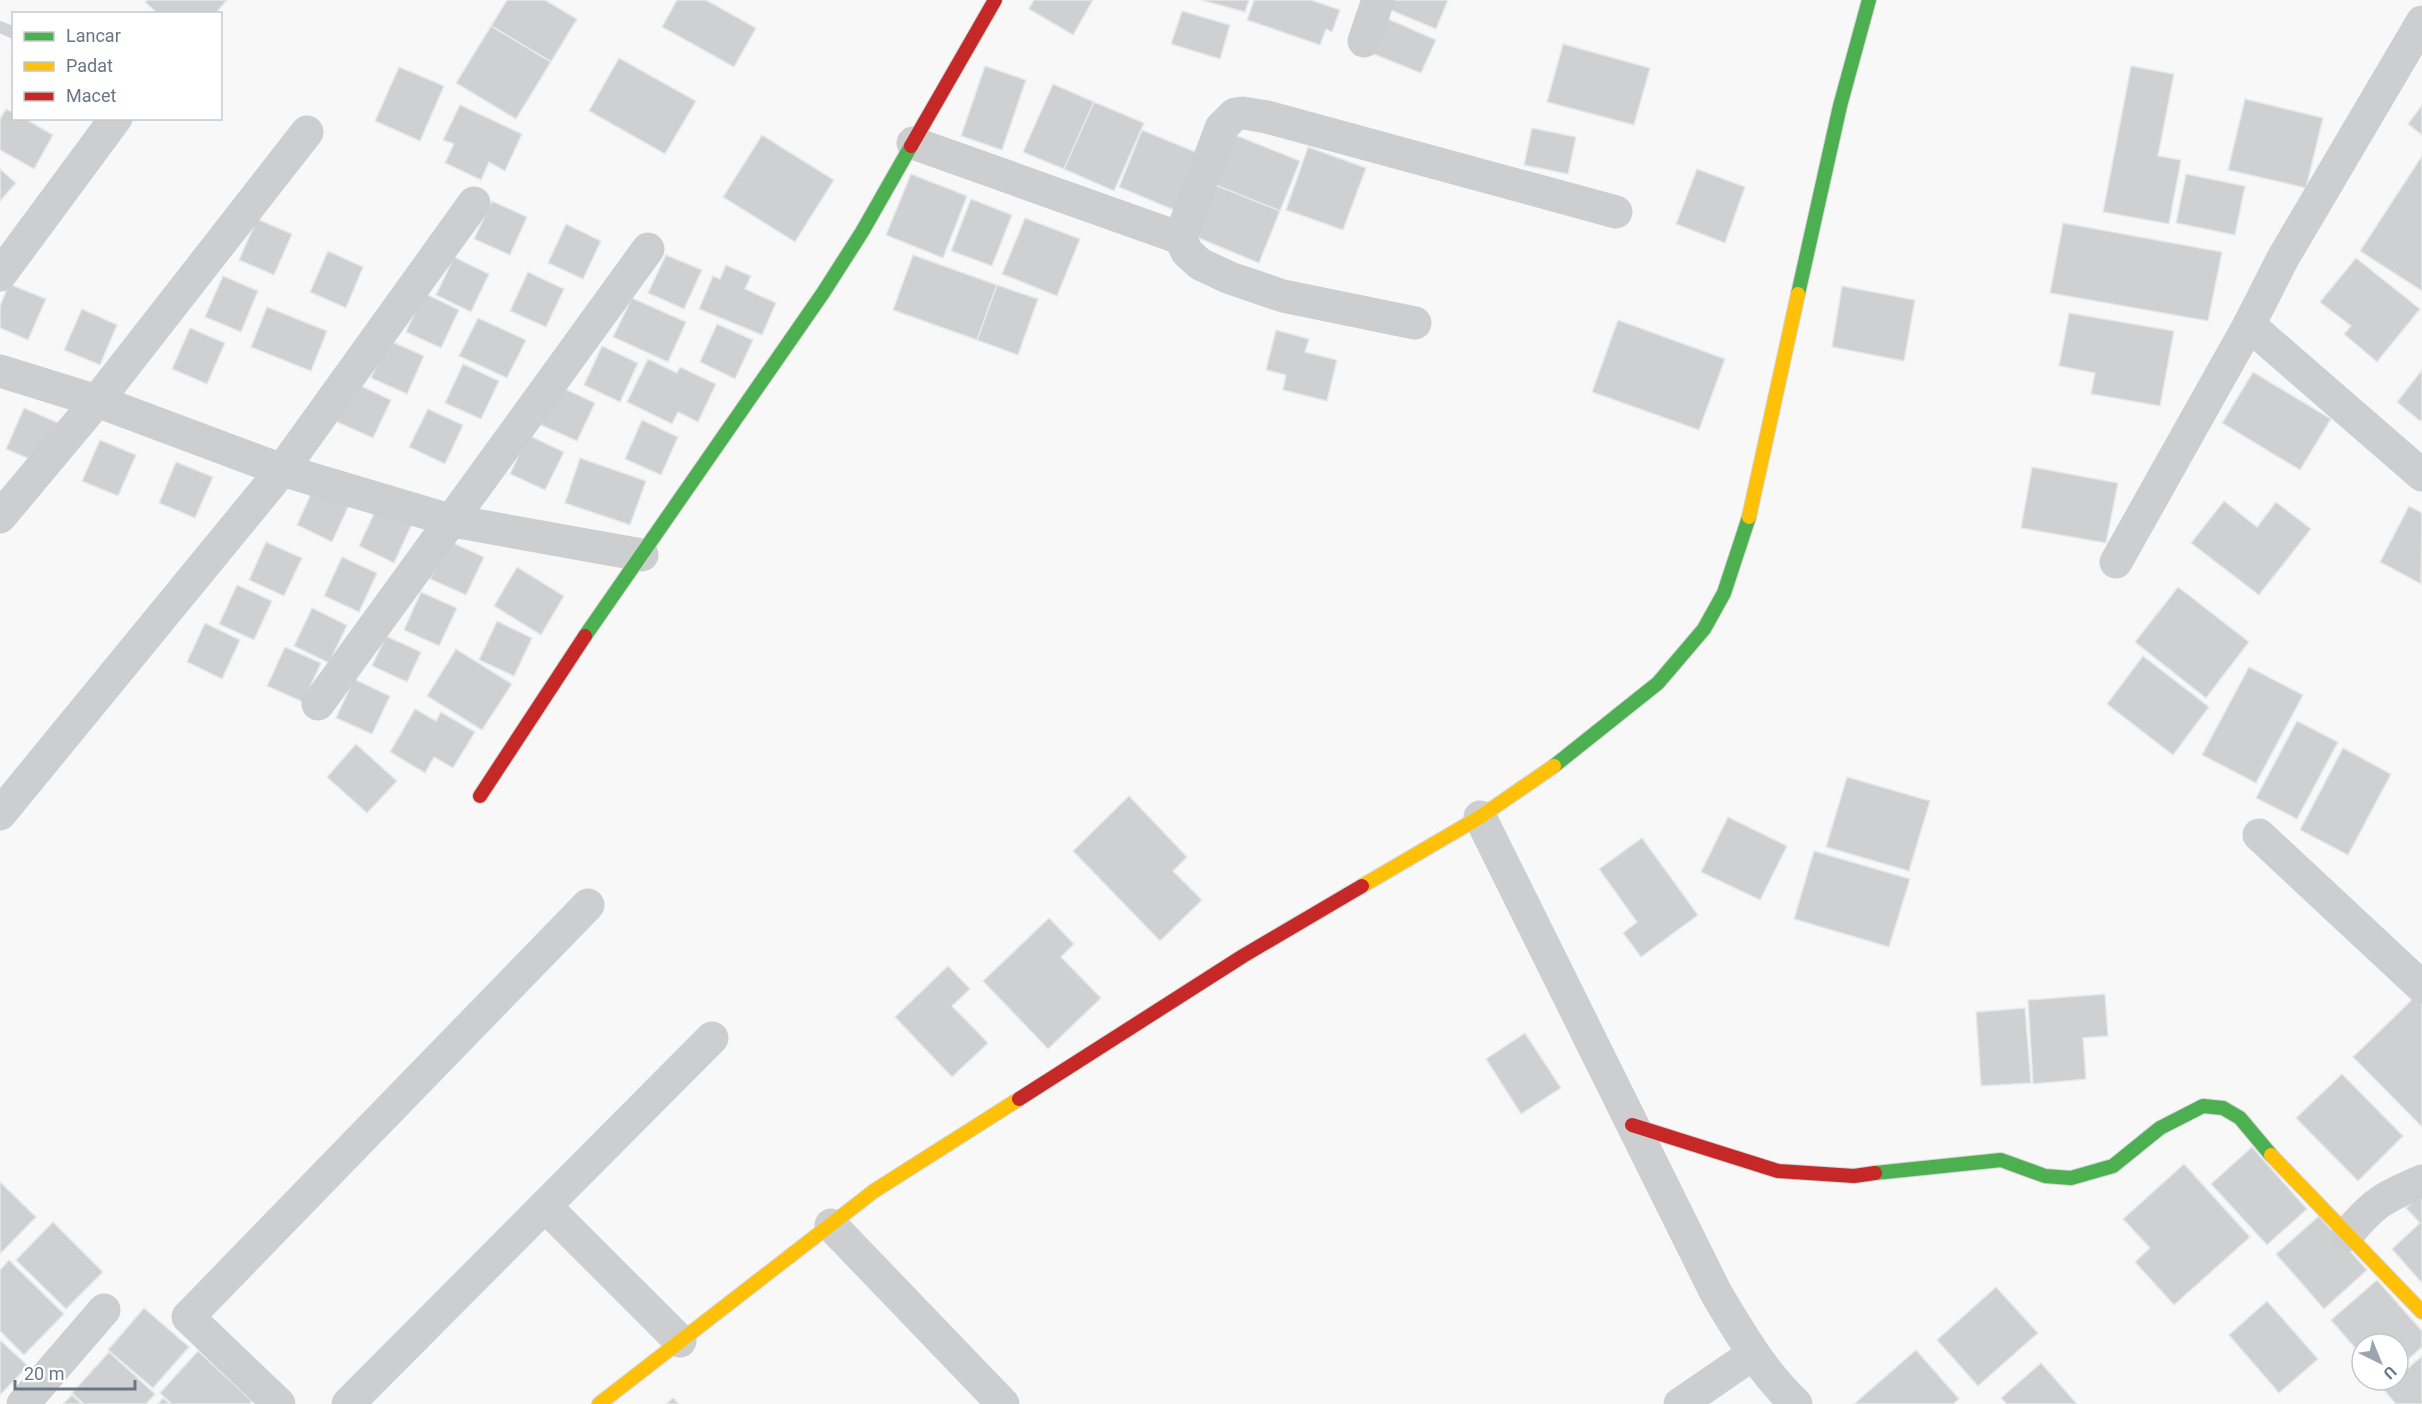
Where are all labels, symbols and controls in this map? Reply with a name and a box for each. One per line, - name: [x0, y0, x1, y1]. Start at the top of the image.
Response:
- legend: [12, 12, 222, 120]
- text: Lancar: [66, 25, 121, 46]
- text: Padat: [66, 55, 113, 76]
- text: Macet: [66, 85, 116, 106]
- north arrow: [2350, 1332, 2410, 1392]
- scale bar: [15, 1353, 135, 1391]
- text: U: [2380, 1362, 2400, 1383]
- text: 20 m: [24, 1363, 64, 1384]

